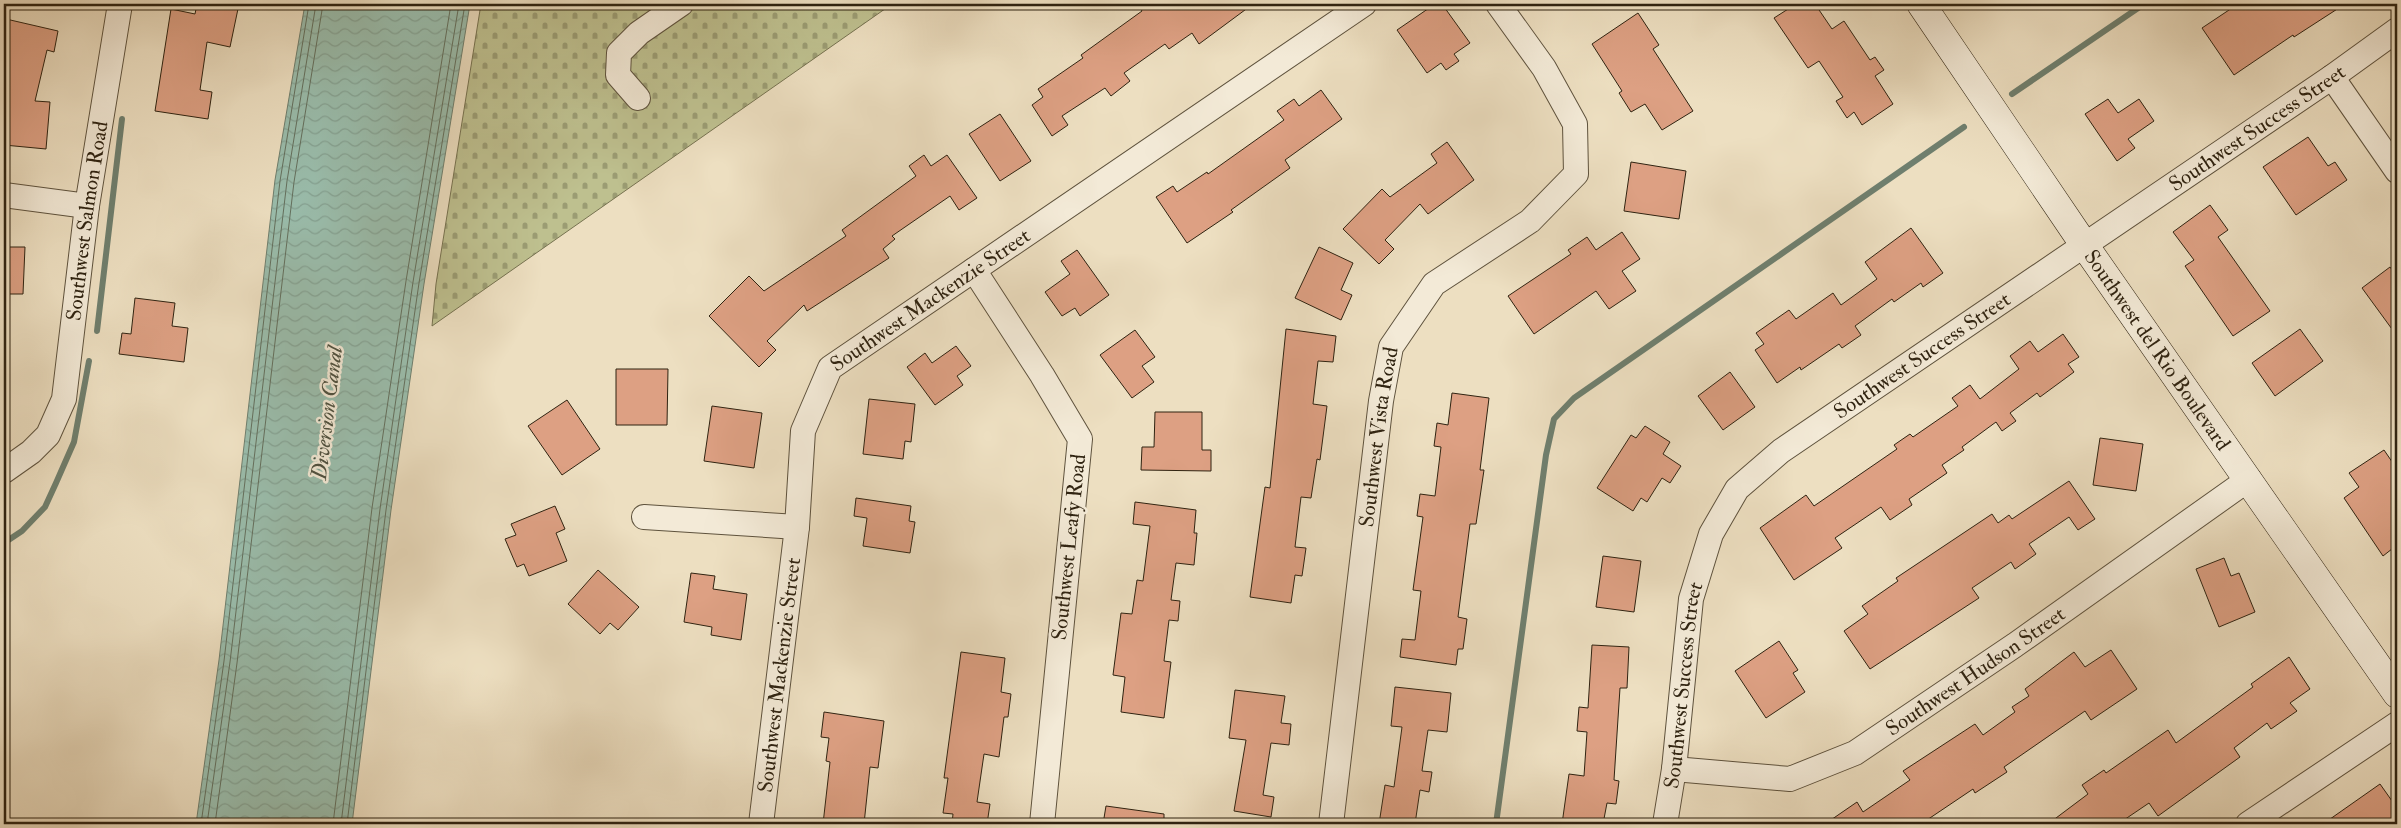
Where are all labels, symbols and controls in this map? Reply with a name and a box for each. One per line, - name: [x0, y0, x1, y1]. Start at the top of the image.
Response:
- street label: Southwest Success Street: [2163, 58, 2351, 197]
- street label: Southwest Salmon Road: [60, 118, 114, 322]
- street label: Southwest Mackenzie Street: [825, 222, 1036, 378]
- street label: Southwest del Rio Boulevard: [2078, 244, 2237, 456]
- street label: Southwest Success Street: [1828, 286, 2016, 425]
- water label: Diversion Canal: [305, 343, 349, 482]
- street label: Southwest Vista Road: [1353, 344, 1404, 528]
- street label: Southwest Leafy Road: [1046, 452, 1092, 641]
- street label: Southwest Mackenzie Street: [751, 556, 807, 794]
- street label: Southwest Success Street: [1658, 578, 1709, 791]
- street label: Southwest Hudson Street: [1880, 600, 2071, 742]

